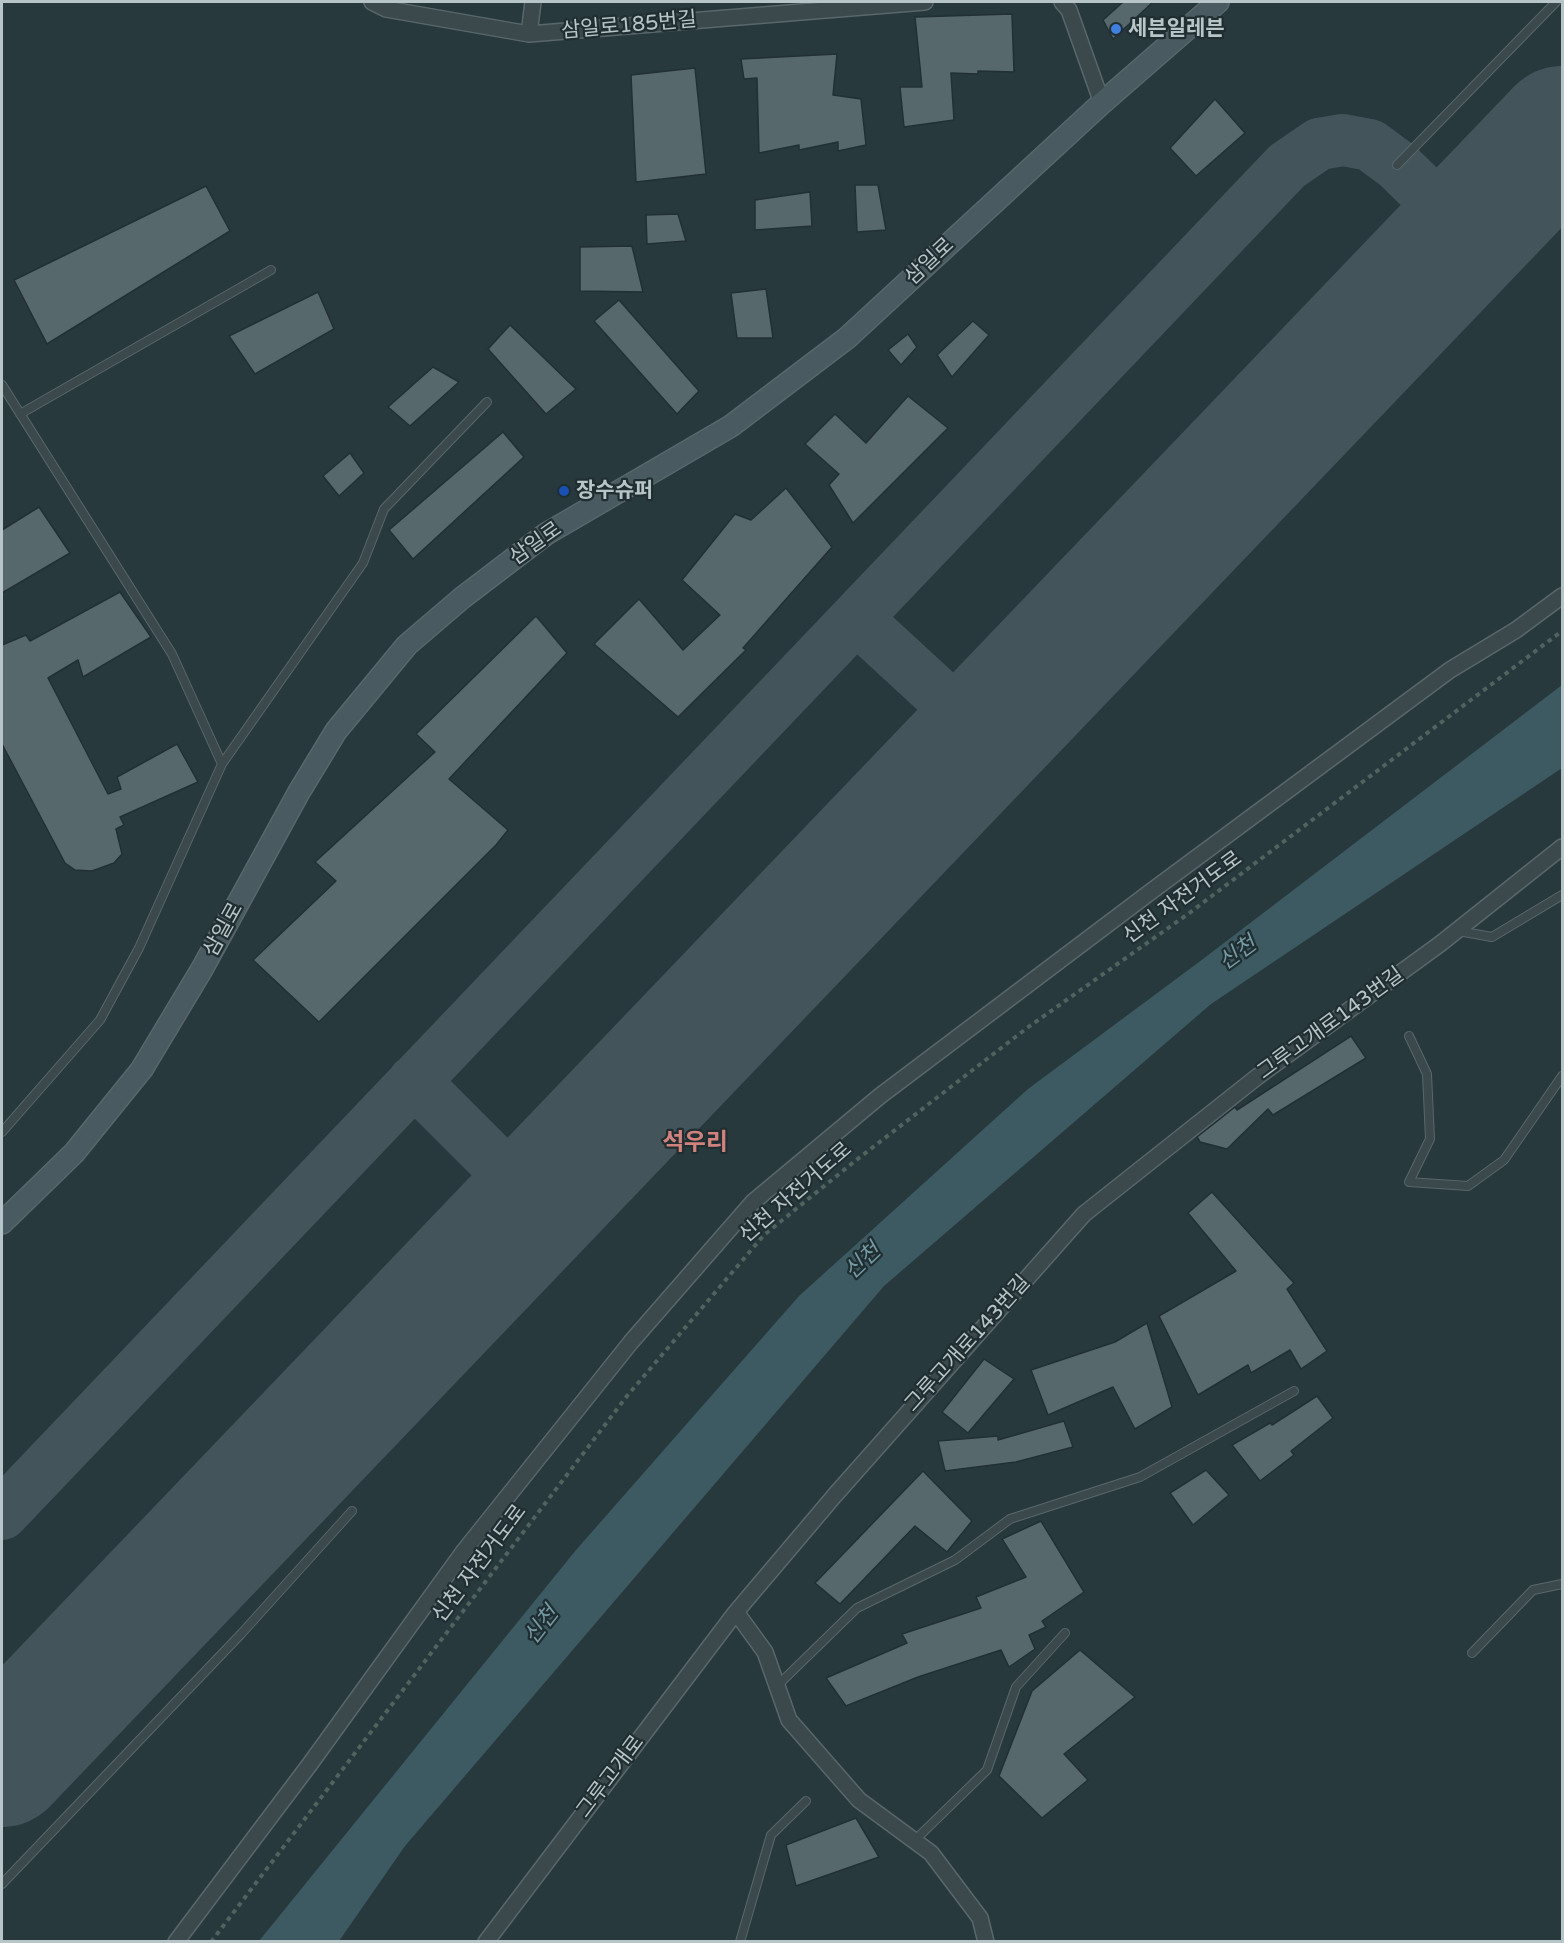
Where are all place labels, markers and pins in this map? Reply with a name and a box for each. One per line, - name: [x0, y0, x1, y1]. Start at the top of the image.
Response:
- place label: 세븐일레븐: [1128, 16, 1225, 42]
- marker: 세븐일레븐: [1109, 22, 1123, 36]
- place label: 장수슈퍼: [576, 478, 653, 504]
- marker: 장수슈퍼: [557, 484, 571, 498]

